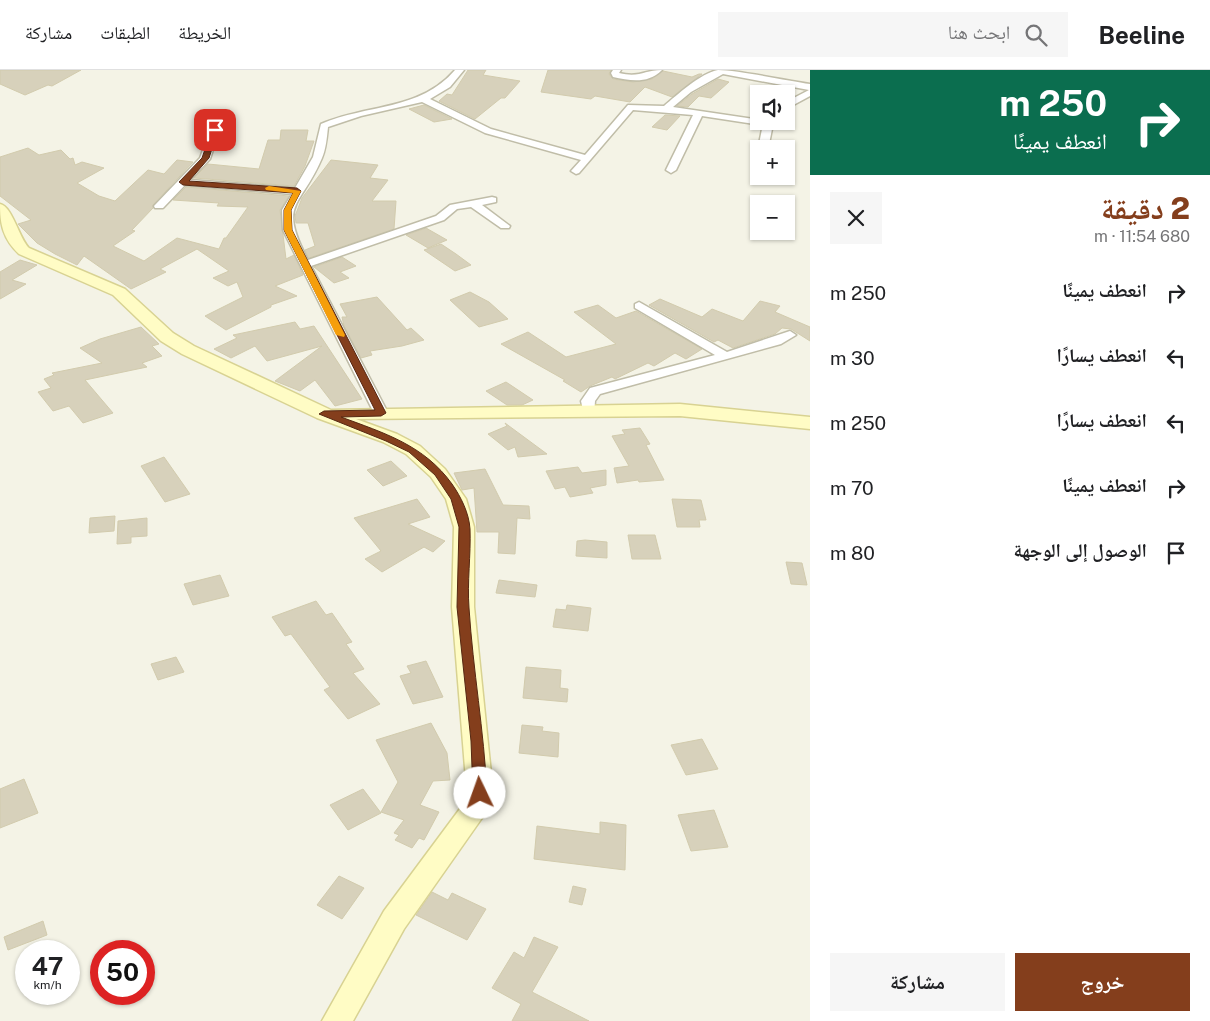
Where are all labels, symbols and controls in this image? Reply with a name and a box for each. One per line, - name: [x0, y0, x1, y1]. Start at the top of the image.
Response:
- search box: [718, 12, 1068, 57]
- text: ابحث هنا: [948, 21, 1010, 43]
- icon: search: [1022, 21, 1050, 49]
- text: Beeline: [1098, 21, 1185, 49]
- text: مشاركة: [25, 22, 72, 43]
- text: الطبقات: [100, 22, 150, 43]
- text: الخريطة: [178, 22, 231, 43]
- text: 250 m: [999, 83, 1107, 124]
- map controls: [750, 85, 795, 240]
- button: sound: [750, 85, 795, 130]
- icon: right: [1125, 90, 1190, 155]
- pin: [194, 109, 236, 151]
- icon: arrive: [201, 116, 229, 144]
- text: انعطف يمينًا: [1013, 128, 1107, 154]
- button: +: [750, 140, 795, 185]
- text: 2 دقيقة: [1101, 190, 1190, 226]
- button: close: [830, 192, 882, 244]
- button: −: [750, 195, 795, 240]
- text: 680 m · 11:54: [1094, 227, 1190, 246]
- text: انعطف يمينًا: [1062, 279, 1147, 301]
- icon: right: [1162, 279, 1190, 307]
- text: 250 m: [830, 282, 886, 304]
- text: انعطف يسارًا: [1057, 344, 1147, 366]
- icon: left: [1162, 344, 1190, 372]
- text: 30 m: [830, 347, 875, 369]
- text: انعطف يسارًا: [1057, 409, 1147, 431]
- icon: left: [1162, 409, 1190, 437]
- text: 250 m: [830, 412, 886, 434]
- text: انعطف يمينًا: [1062, 474, 1147, 496]
- icon: right: [1162, 474, 1190, 502]
- text: 70 m: [830, 477, 874, 499]
- text: الوصول إلى الوجهة: [1013, 539, 1147, 561]
- icon: arrive: [1162, 539, 1190, 567]
- text: 80 m: [830, 542, 875, 564]
- position arrow: [453, 766, 505, 818]
- speed limit sign: 50: [90, 940, 155, 1005]
- text: 47: [31, 951, 64, 981]
- button: مشاركة: [830, 953, 1005, 1011]
- button: خروج: [1015, 953, 1190, 1011]
- text: km/h: [33, 978, 62, 992]

